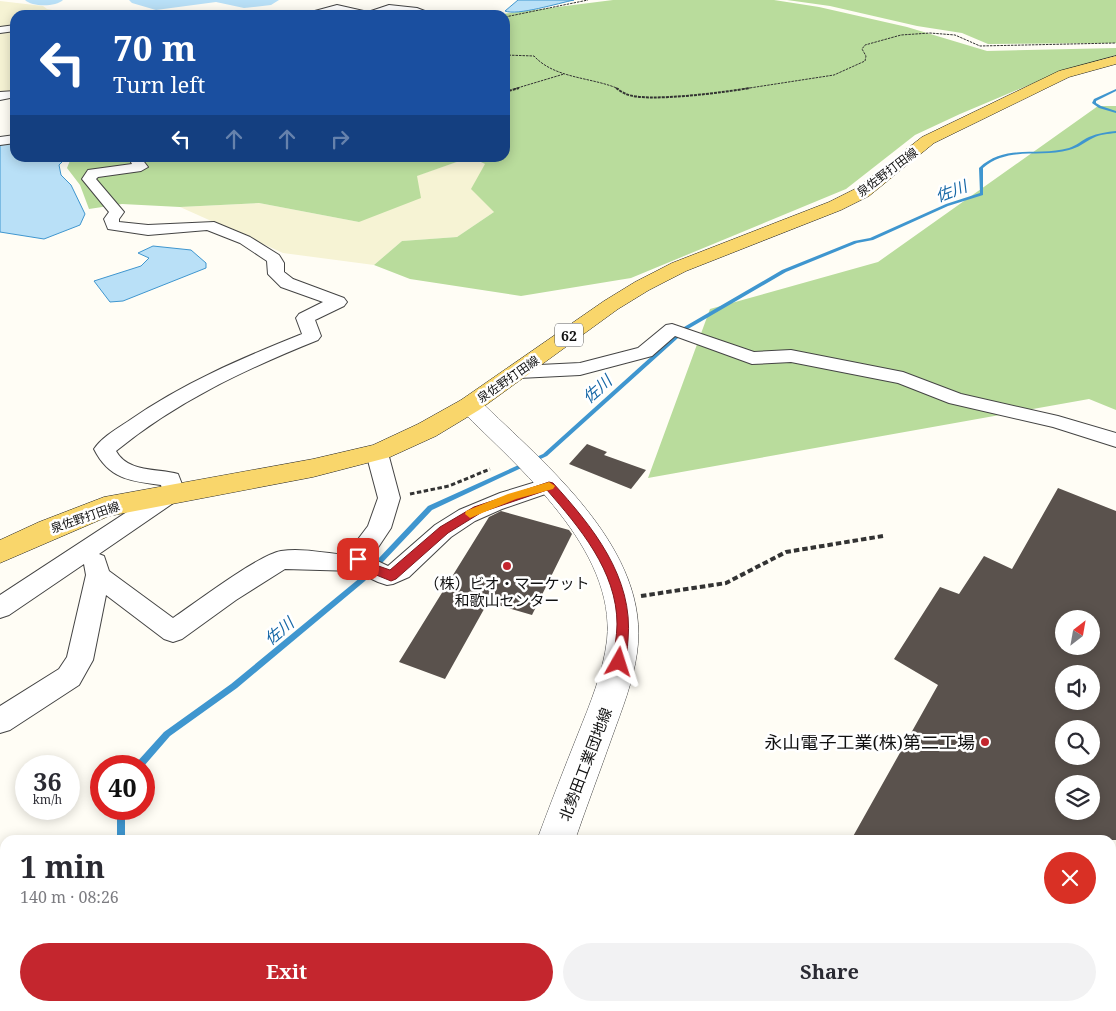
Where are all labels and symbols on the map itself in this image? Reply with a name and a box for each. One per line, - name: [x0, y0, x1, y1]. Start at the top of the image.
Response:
- street label: 泉佐野打田線: [853, 144, 921, 200]
- water label: 佐川: [932, 174, 972, 207]
- road number: 62: [555, 324, 583, 346]
- street label: 泉佐野打田線: [474, 351, 542, 407]
- water label: 佐川: [578, 369, 618, 408]
- street label: 泉佐野打田線: [48, 497, 122, 537]
- pin: [337, 538, 379, 580]
- marker: （株）ビオ・マーケット 和歌山センター: [501, 560, 513, 572]
- place label: （株）ビオ・マーケット 和歌山センター: [424, 573, 590, 610]
- north arrow: [1055, 610, 1100, 655]
- water label: 佐川: [260, 611, 300, 650]
- position arrow: [592, 635, 644, 687]
- street label: 北勢田工業団地線: [554, 704, 616, 824]
- place label: 永山電子工業(株)第二工場: [765, 730, 975, 754]
- marker: 永山電子工業(株)第二工場: [979, 736, 991, 748]
- speed limit sign: 40: [90, 755, 155, 820]

